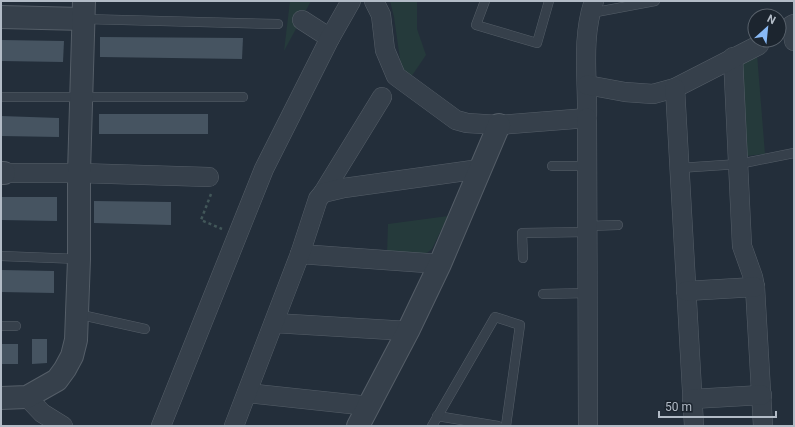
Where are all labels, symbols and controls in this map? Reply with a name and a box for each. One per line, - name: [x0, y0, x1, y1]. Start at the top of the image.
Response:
- north arrow: [747, 8, 787, 48]
- text: N: [765, 12, 778, 27]
- scale bar: [659, 393, 776, 419]
- text: 50 m: [665, 400, 692, 414]

